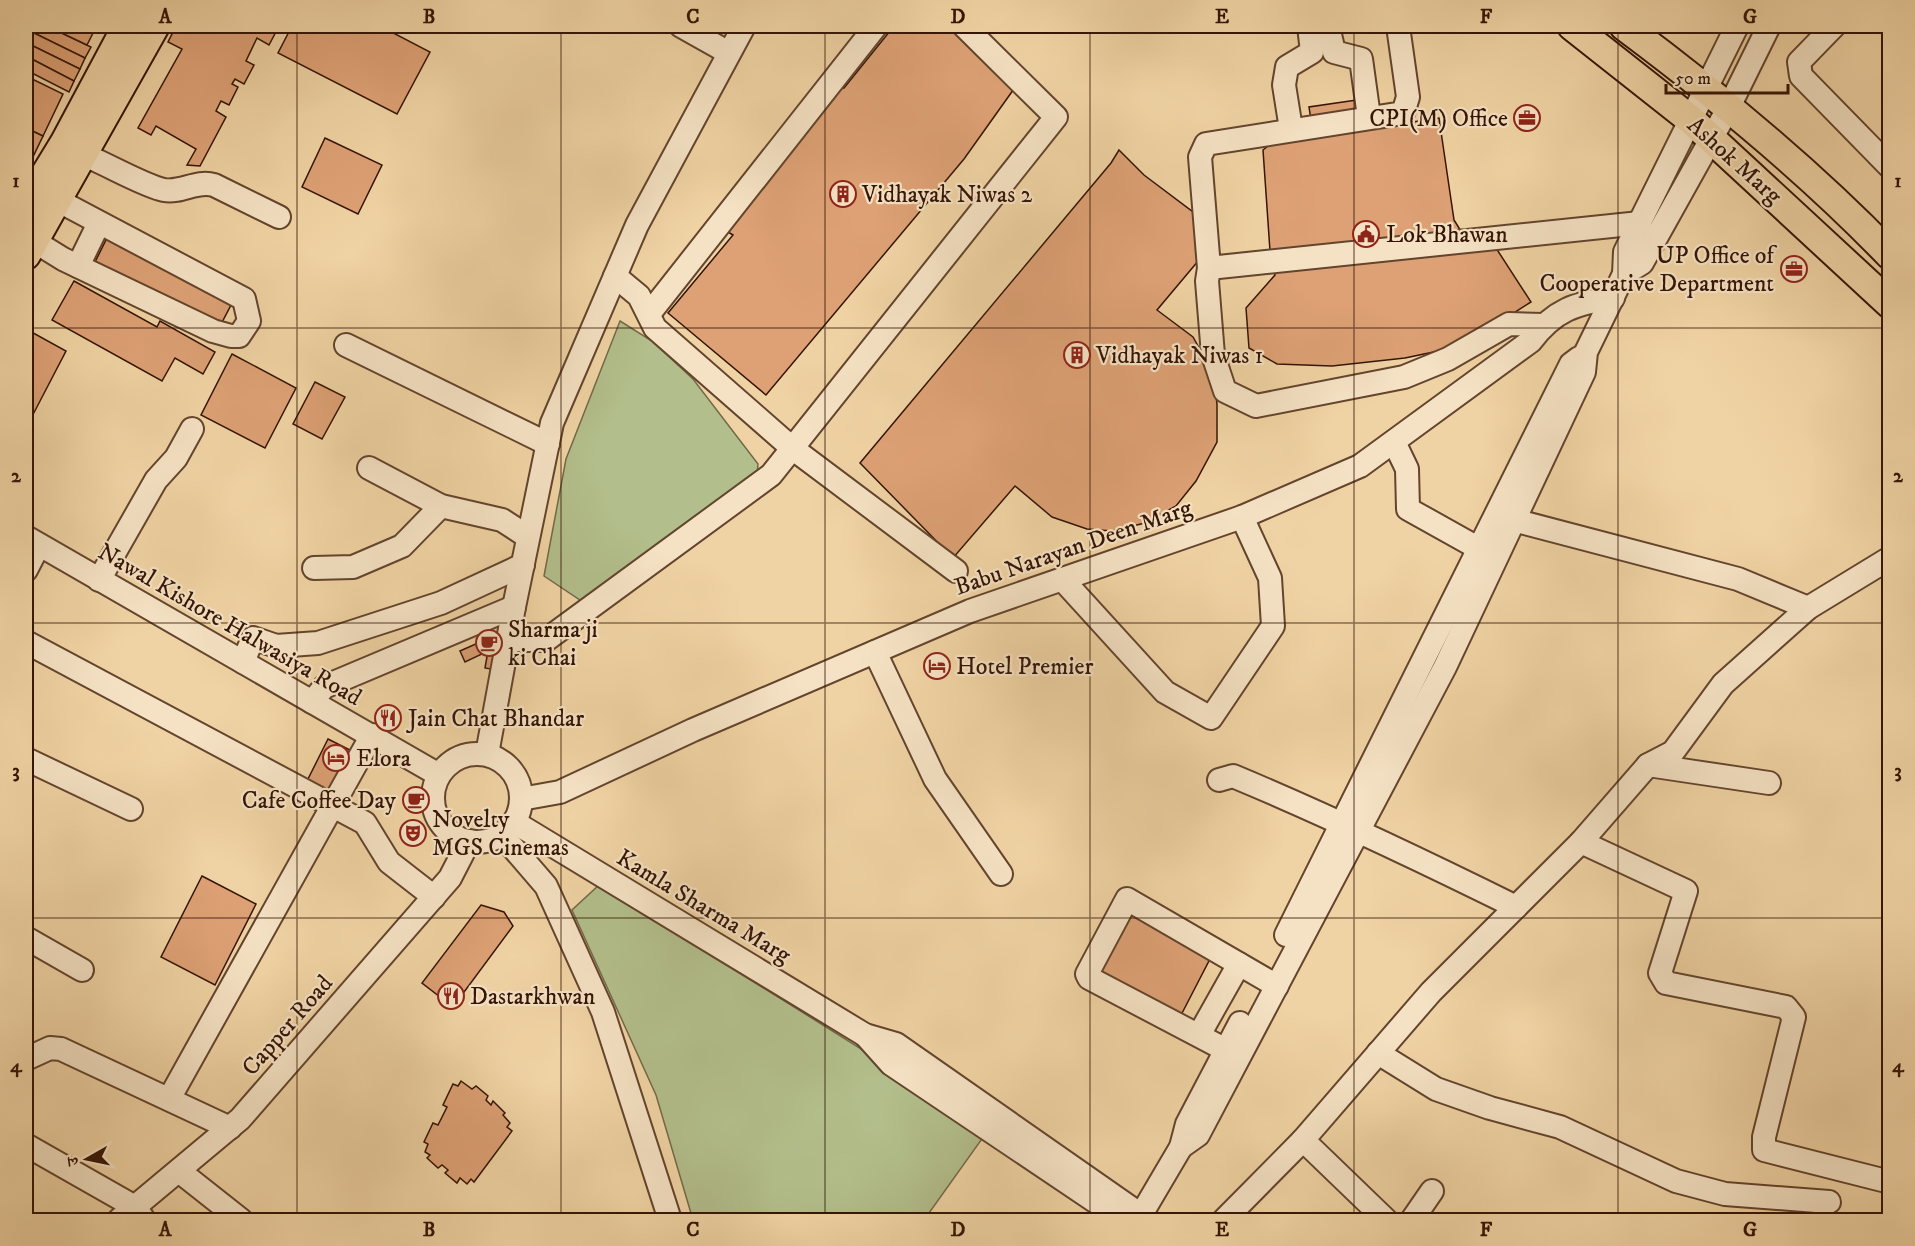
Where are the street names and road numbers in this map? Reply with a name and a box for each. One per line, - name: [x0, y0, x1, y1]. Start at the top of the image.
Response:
- street label: Ashok Marg: [1681, 110, 1788, 211]
- street label: Babu Narayan Deen Marg: [951, 493, 1196, 603]
- street label: Nawal Kishore Halwasiya Road: [92, 537, 367, 713]
- street label: Kamla Sharma Marg: [611, 843, 796, 971]
- street label: Capper Road: [236, 969, 340, 1082]

